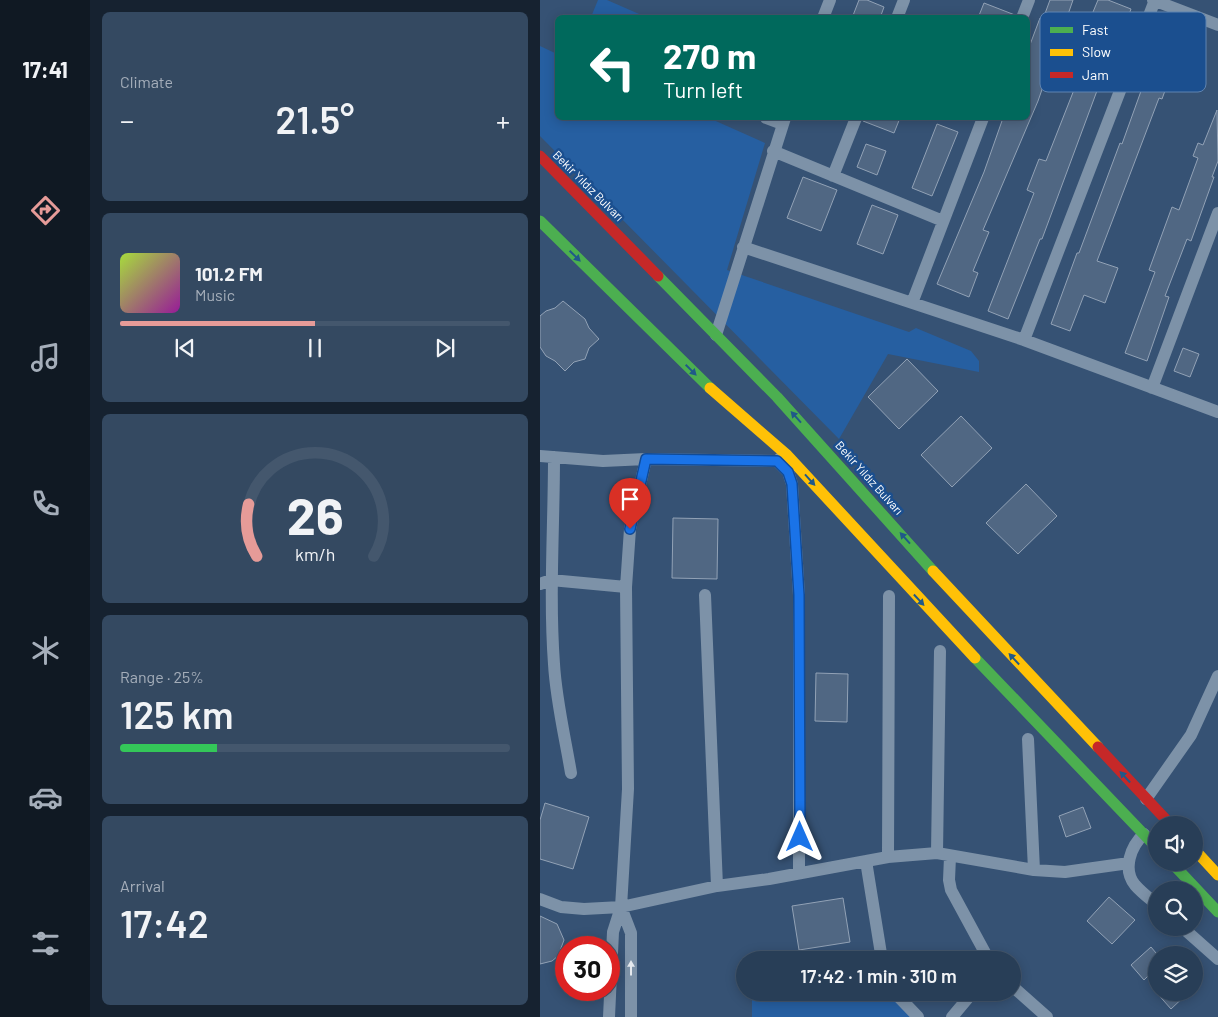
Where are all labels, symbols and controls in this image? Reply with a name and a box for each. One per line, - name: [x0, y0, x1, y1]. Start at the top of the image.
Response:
- legend: [1040, 12, 1206, 92]
- text: Fast: [1082, 21, 1108, 38]
- text: 270 m: [663, 34, 756, 76]
- icon: left: [580, 35, 645, 100]
- text: Slow: [1082, 43, 1111, 60]
- text: 17:41: [22, 56, 68, 82]
- text: Jam: [1082, 66, 1109, 83]
- text: Climate: [120, 72, 173, 91]
- text: Turn left: [663, 76, 743, 102]
- text: 21.5°: [276, 96, 354, 142]
- text: −: [120, 103, 134, 137]
- text: +: [496, 103, 510, 137]
- street label: Bekir Yıldız Bulvarı: [551, 147, 627, 223]
- icon: directions: [28, 193, 63, 228]
- one-way arrow: [569, 249, 581, 261]
- text: 101.2 FM: [195, 262, 263, 285]
- text: Music: [195, 285, 235, 304]
- icon: previous: [171, 334, 199, 362]
- icon: pause: [301, 334, 329, 362]
- icon: next: [431, 334, 459, 362]
- icon: music: [28, 340, 63, 375]
- one-way arrow: [684, 363, 696, 375]
- one-way arrow: [790, 412, 802, 424]
- street label: Bekir Yıldız Bulvarı: [833, 438, 906, 517]
- one-way arrow: [804, 474, 816, 486]
- pin: [609, 478, 651, 529]
- text: 26: [286, 483, 344, 545]
- icon: arrive: [616, 485, 644, 513]
- icon: phone: [28, 486, 63, 521]
- one-way arrow: [899, 532, 910, 545]
- text: km/h: [295, 543, 335, 565]
- one-way arrow: [913, 593, 925, 605]
- icon: climate: [28, 633, 63, 668]
- one-way arrow: [1008, 653, 1020, 665]
- text: Range · 25%: [120, 667, 204, 686]
- text: 125 km: [120, 691, 233, 737]
- one-way arrow: [1119, 771, 1131, 783]
- icon: car: [28, 780, 63, 815]
- position arrow: [773, 810, 825, 862]
- map controls: [1148, 816, 1203, 1001]
- button: sound: [1148, 816, 1203, 871]
- text: Arrival: [120, 876, 165, 895]
- button: search: [1148, 881, 1203, 936]
- text: 17:42: [120, 900, 209, 946]
- icon: filters: [28, 926, 63, 961]
- speed limit sign: 30: [555, 936, 620, 1001]
- button: layers: [1148, 946, 1203, 1001]
- one-way arrow: [627, 960, 635, 976]
- text: 17:42 · 1 min · 310 m: [800, 964, 957, 987]

